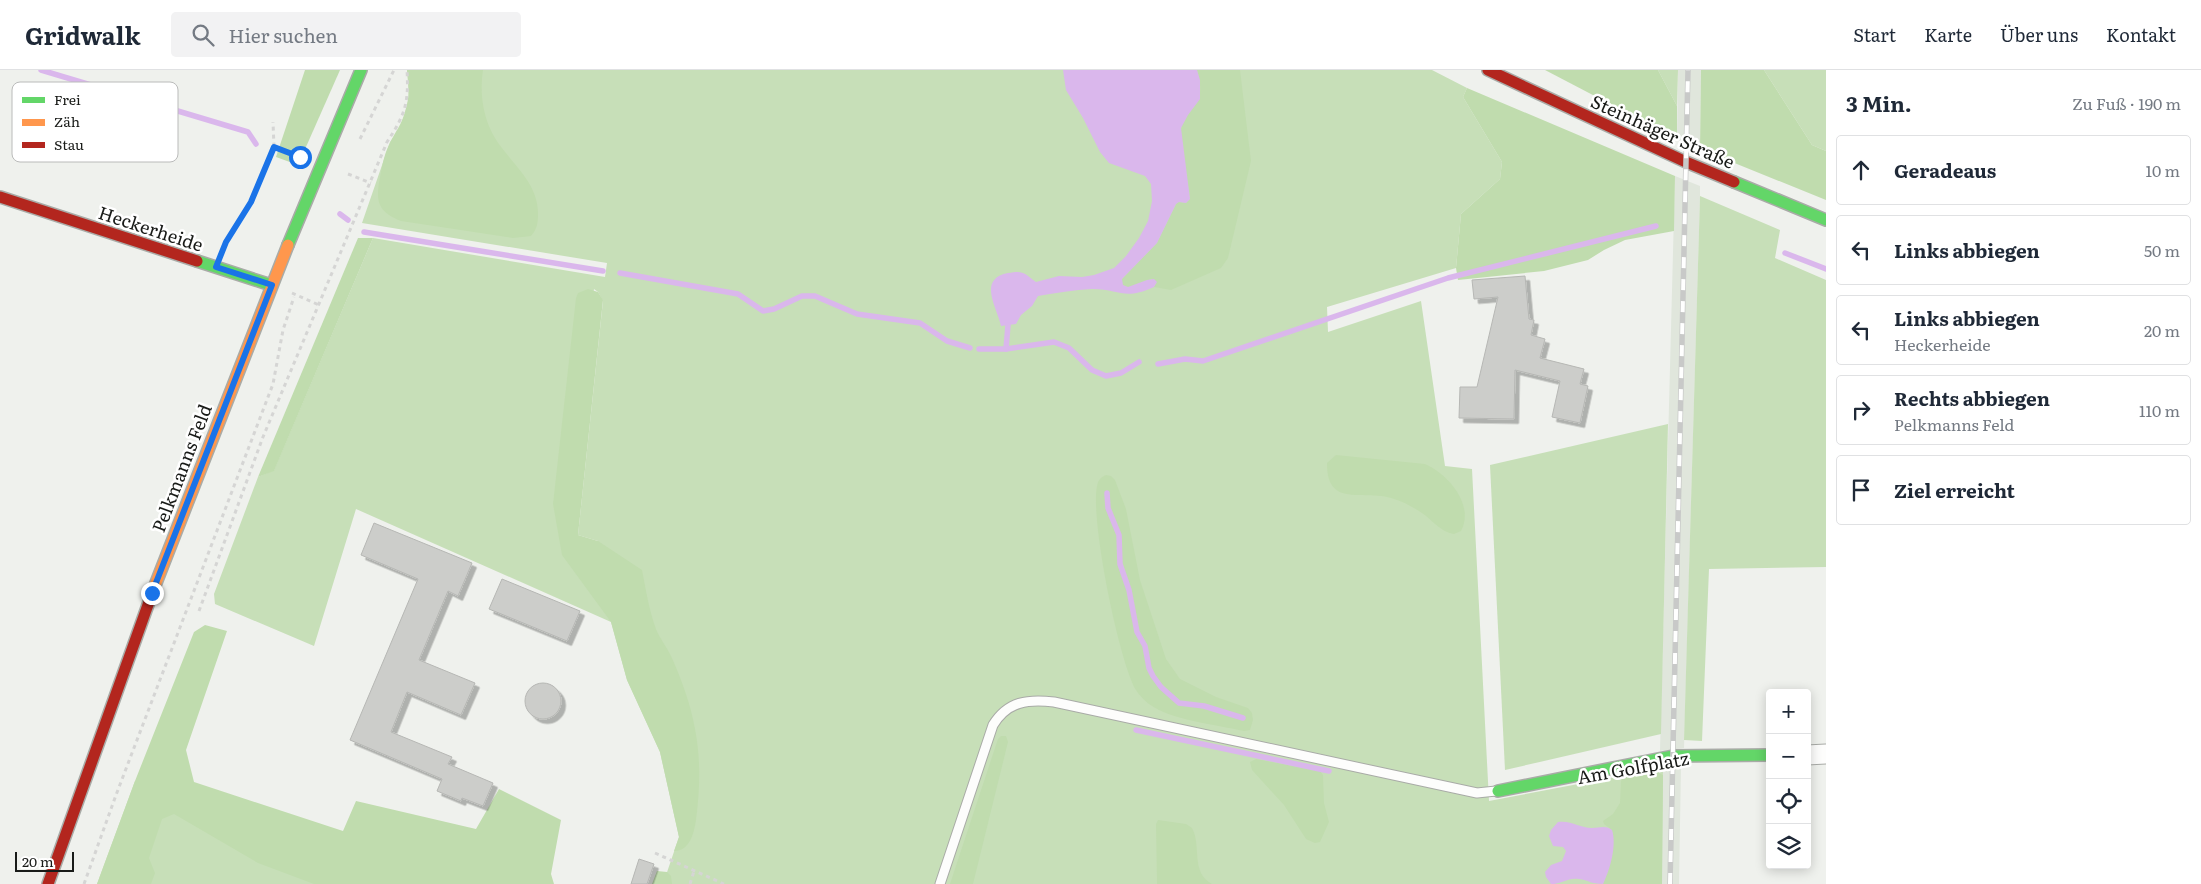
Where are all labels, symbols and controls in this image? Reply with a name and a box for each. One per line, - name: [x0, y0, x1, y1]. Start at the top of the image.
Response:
- search box: [171, 12, 521, 57]
- text: Gridwalk: [25, 17, 141, 52]
- icon: search: [189, 21, 217, 49]
- text: Hier suchen: [229, 21, 338, 49]
- text: Start: [1853, 21, 1896, 48]
- text: Karte: [1924, 21, 1972, 48]
- text: Über uns: [2000, 21, 2078, 48]
- text: Kontakt: [2106, 21, 2176, 48]
- legend: [12, 82, 178, 162]
- street label: Steinhäger Straße: [1587, 87, 1739, 175]
- text: 3 Min.: [1846, 87, 1912, 118]
- text: Frei: [54, 89, 81, 109]
- text: Zu Fuß · 190 m: [2072, 91, 2181, 115]
- text: Zäh: [54, 111, 80, 131]
- text: Stau: [54, 134, 84, 154]
- route start: [289, 146, 312, 169]
- icon: ahead: [1847, 156, 1875, 184]
- text: Geradeaus: [1894, 156, 1996, 184]
- text: 10 m: [2146, 158, 2180, 182]
- street label: Heckerheide: [95, 198, 207, 258]
- icon: left: [1847, 236, 1875, 264]
- text: Links abbiegen: [1894, 236, 2040, 264]
- text: 50 m: [2144, 238, 2180, 262]
- text: Links abbiegen: [1894, 304, 2040, 332]
- icon: left: [1847, 316, 1875, 344]
- text: 20 m: [2144, 318, 2180, 342]
- text: Heckerheide: [1894, 332, 1990, 356]
- text: Rechts abbiegen: [1894, 384, 2050, 412]
- icon: right: [1847, 396, 1875, 424]
- text: 110 m: [2139, 398, 2180, 422]
- street label: Pelkmanns Feld: [144, 400, 218, 536]
- text: Pelkmanns Feld: [1894, 412, 2014, 436]
- icon: arrive: [1847, 476, 1875, 504]
- text: Ziel erreicht: [1894, 476, 2015, 504]
- route end: [141, 582, 164, 605]
- map controls: [1766, 689, 1811, 869]
- button: +: [1766, 689, 1811, 734]
- button: −: [1766, 734, 1811, 779]
- street label: Am Golfplatz: [1575, 744, 1691, 790]
- button: locate: [1766, 779, 1811, 824]
- button: layers: [1766, 824, 1811, 869]
- scale bar: [15, 849, 74, 872]
- text: 20 m: [22, 851, 54, 871]

